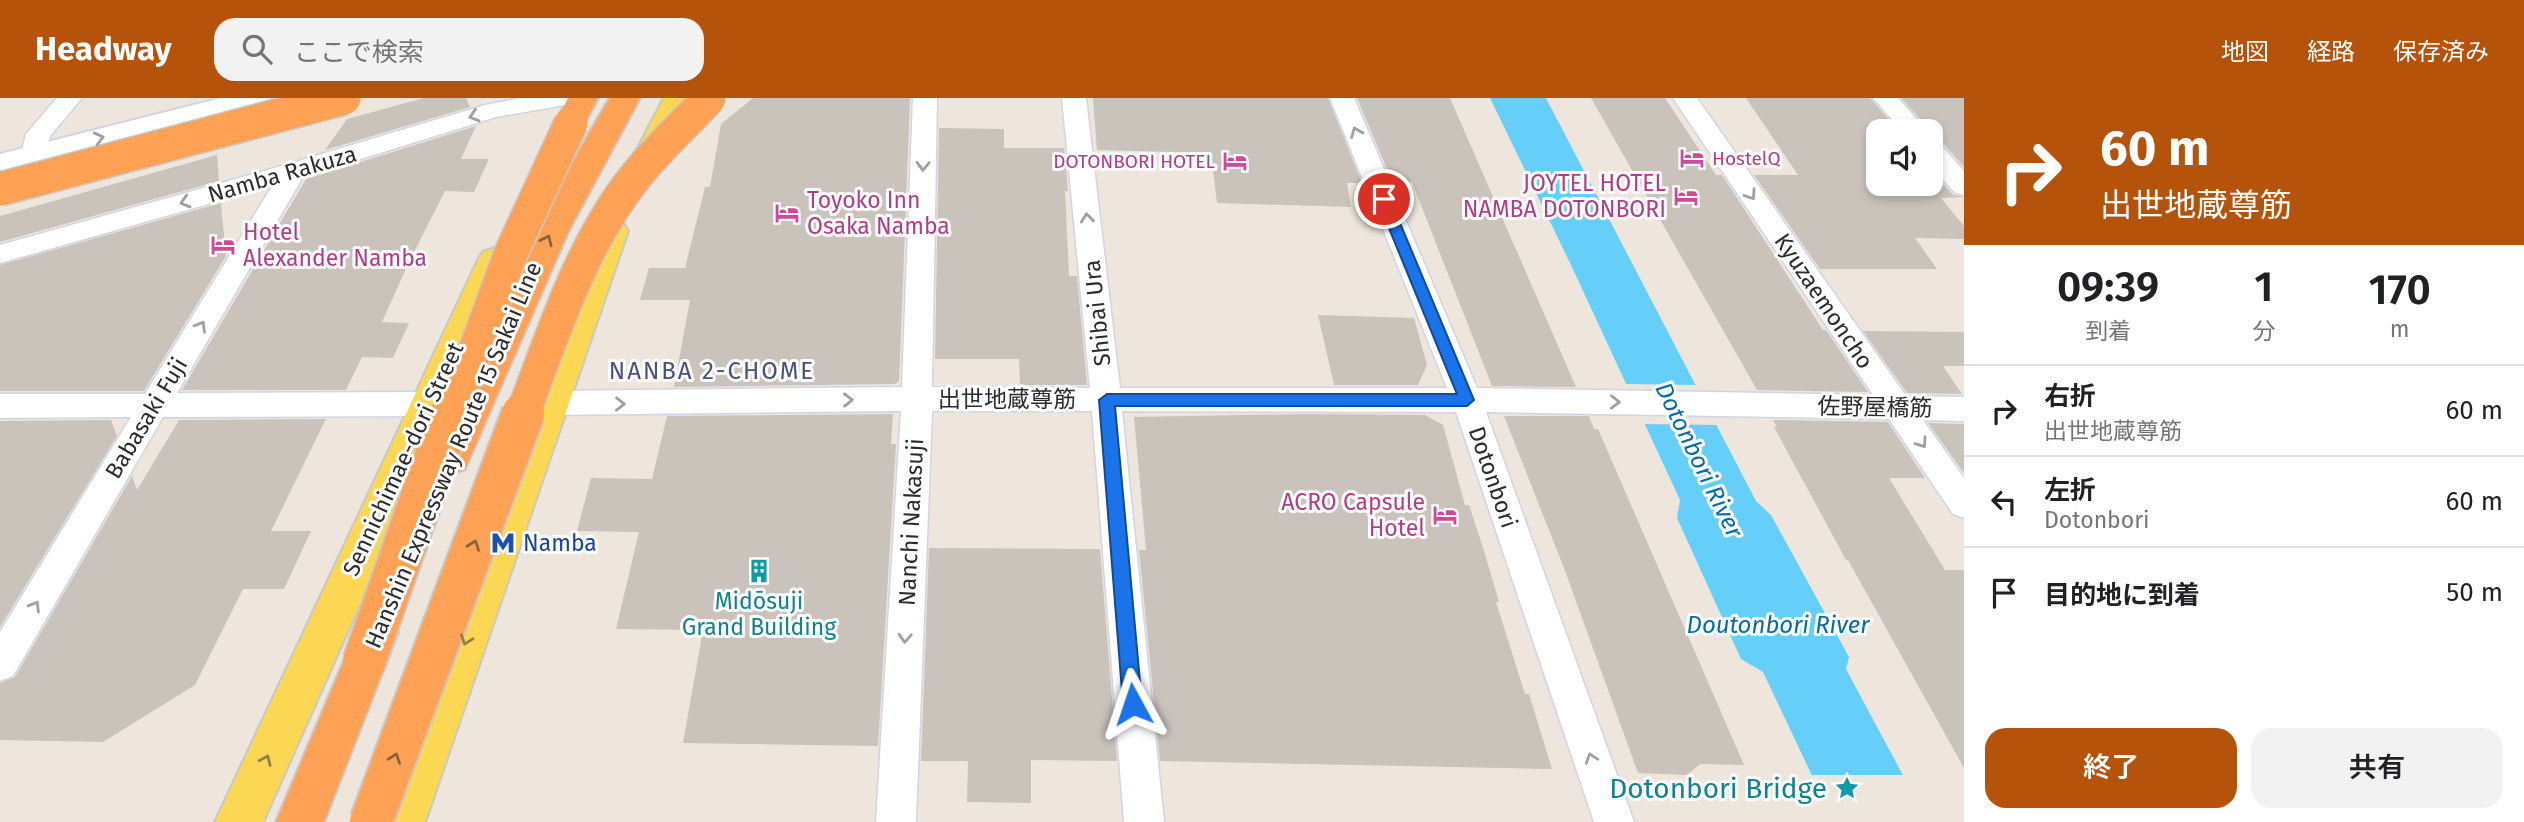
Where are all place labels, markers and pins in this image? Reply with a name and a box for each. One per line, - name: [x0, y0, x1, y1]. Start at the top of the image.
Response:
- hotel icon: HostelQ: [1678, 144, 1706, 172]
- hotel icon: DOTONBORI HOTEL: [1221, 147, 1249, 175]
- place label: HostelQ: [1712, 147, 1781, 170]
- place label: DOTONBORI HOTEL: [1053, 150, 1216, 173]
- pin: [1354, 169, 1414, 229]
- place label: JOYTEL HOTEL NAMBA DOTONBORI: [1463, 169, 1666, 223]
- hotel icon: JOYTEL HOTEL NAMBA DOTONBORI: [1672, 182, 1700, 210]
- place label: Toyoko Inn Osaka Namba: [807, 186, 950, 240]
- hotel icon: Toyoko Inn Osaka Namba: [773, 199, 801, 227]
- place label: Hotel Alexander Namba: [243, 218, 427, 272]
- hotel icon: Hotel Alexander Namba: [209, 231, 237, 259]
- place label: ACRO Capsule Hotel: [1281, 488, 1425, 542]
- hotel icon: ACRO Capsule Hotel: [1431, 501, 1459, 529]
- metro station icon: Namba: [489, 529, 517, 557]
- place label: Namba: [523, 529, 597, 557]
- building icon: Midōsuji Grand Building: [745, 557, 773, 585]
- place label: Midōsuji Grand Building: [682, 587, 836, 641]
- place label: Dotonbori Bridge: [1609, 772, 1827, 805]
- place icon: Dotonbori Bridge: [1833, 774, 1861, 802]

